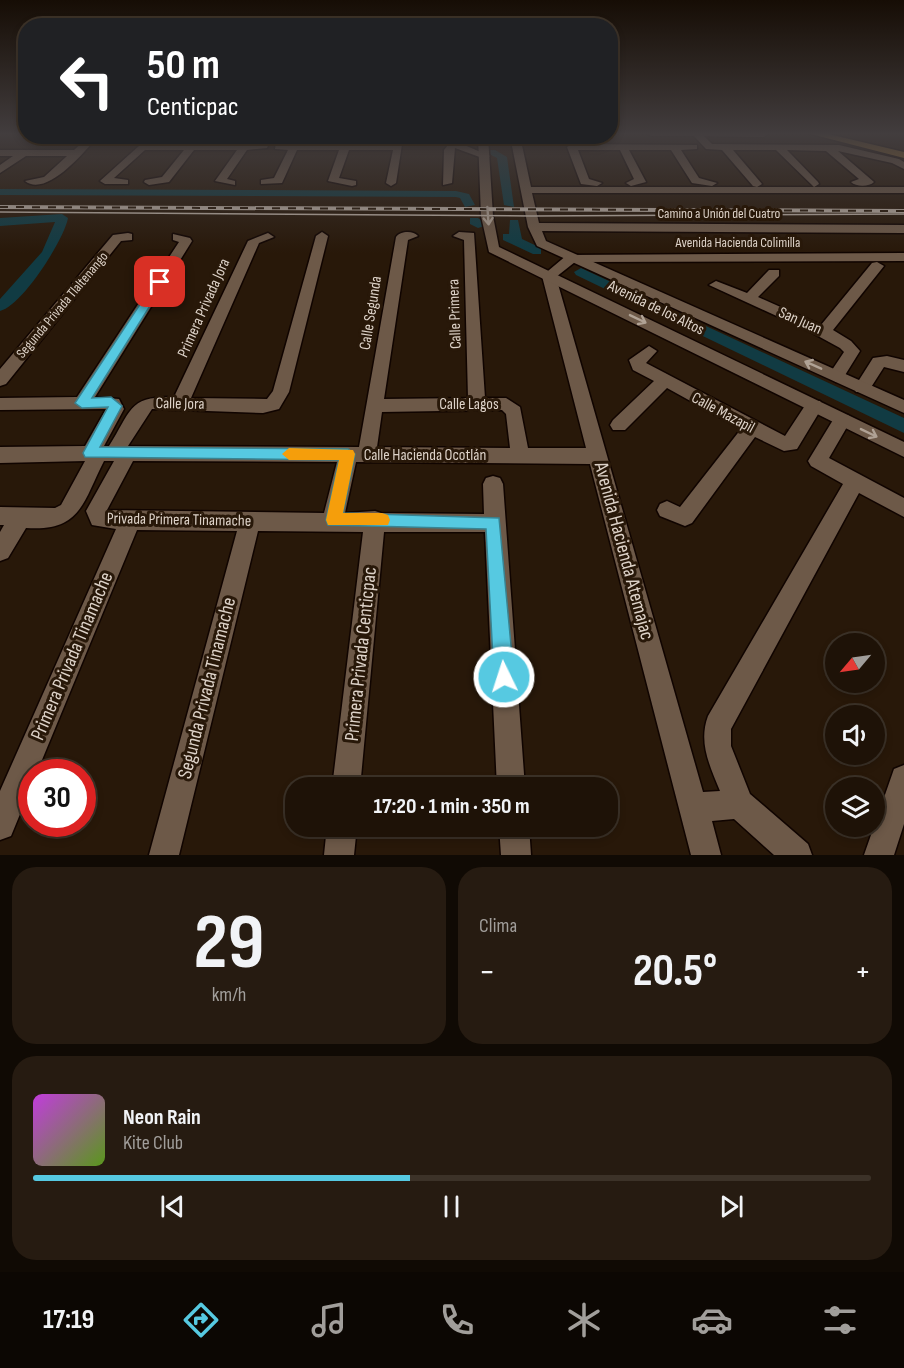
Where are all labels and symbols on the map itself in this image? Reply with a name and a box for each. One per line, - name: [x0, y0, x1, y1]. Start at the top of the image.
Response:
- one-way arrow: [482, 205, 493, 225]
- street label: Camino a Unión del Cuatro: [658, 205, 781, 222]
- street label: Avenida Hacienda Colimilla: [675, 234, 800, 251]
- street label: Segunda Privada Tlaltenango: [13, 248, 112, 362]
- pin: [134, 256, 185, 307]
- street label: Primera Privada Jora: [174, 256, 234, 360]
- street label: Calle Segunda: [356, 275, 386, 351]
- street label: Avenida de los Altos: [604, 276, 708, 340]
- street label: Calle Primera: [444, 279, 466, 349]
- street label: San Juan: [775, 303, 825, 339]
- one-way arrow: [628, 314, 646, 326]
- one-way arrow: [804, 359, 822, 371]
- street label: Calle Mazapil: [688, 388, 758, 438]
- street label: Calle Jora: [155, 394, 205, 414]
- street label: Calle Lagos: [439, 395, 499, 414]
- one-way arrow: [860, 428, 878, 439]
- street label: Calle Hacienda Ocotlán: [364, 446, 486, 465]
- street label: Avenida Hacienda Atemajac: [588, 458, 659, 643]
- street label: Privada Primera Tinamache: [107, 509, 251, 531]
- street label: Primera Privada Centicpac: [340, 566, 382, 742]
- street label: Primera Privada Tinamache: [26, 568, 118, 744]
- street label: Segunda Privada Tinamache: [173, 595, 241, 781]
- north arrow: [825, 633, 885, 693]
- position arrow: [472, 645, 536, 709]
- speed limit sign: 30: [18, 759, 96, 837]

